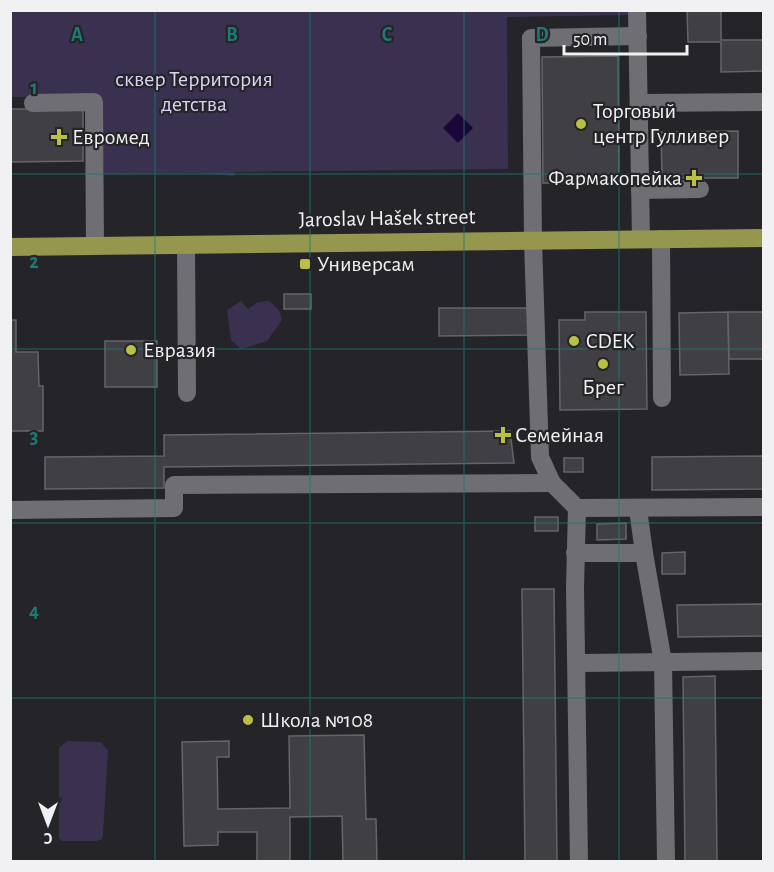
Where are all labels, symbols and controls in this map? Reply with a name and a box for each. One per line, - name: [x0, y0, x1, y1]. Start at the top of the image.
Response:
- scale bar: [564, 18, 687, 56]
- text: A: [71, 25, 83, 45]
- text: B: [226, 25, 238, 45]
- text: C: [382, 25, 393, 45]
- text: D: [535, 25, 549, 45]
- text: 50 m: [573, 31, 607, 49]
- park label: сквер Территория детства: [115, 68, 273, 115]
- text: 1: [30, 78, 38, 98]
- place label: Торговый центр Гулливер: [593, 100, 729, 147]
- marker: Торговый центр Гулливер: [574, 117, 588, 131]
- place label: Евромед: [72, 126, 150, 148]
- marker: Евромед: [50, 128, 68, 146]
- place label: Фармакопейка: [548, 167, 682, 189]
- marker: Фармакопейка: [687, 171, 701, 185]
- street label: Jaroslav Hašek street: [298, 205, 476, 231]
- text: 2: [29, 252, 39, 272]
- place label: Универсам: [317, 253, 415, 275]
- marker: Универсам: [298, 257, 312, 271]
- place label: CDEK: [586, 330, 635, 352]
- marker: CDEK: [567, 334, 581, 348]
- place label: Евразия: [143, 339, 216, 361]
- marker: Евразия: [124, 343, 138, 357]
- marker: Брег: [596, 357, 610, 371]
- place label: Брег: [582, 376, 624, 398]
- place label: Семейная: [515, 424, 604, 446]
- text: 3: [30, 427, 38, 447]
- marker: Семейная: [496, 428, 510, 442]
- text: 4: [29, 601, 39, 621]
- place label: Школа №108: [260, 709, 373, 731]
- marker: Школа №108: [241, 713, 255, 727]
- north arrow: [18, 794, 78, 854]
- text: С: [43, 830, 52, 846]

